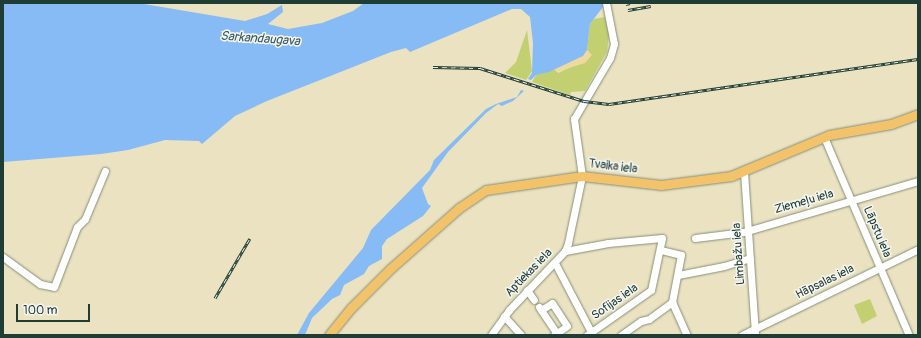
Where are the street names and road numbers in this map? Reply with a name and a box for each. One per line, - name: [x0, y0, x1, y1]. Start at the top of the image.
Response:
- street label: Tvaika iela: [588, 157, 638, 177]
- street label: Ziemeļu iela: [773, 187, 835, 217]
- street label: Lāpstu iela: [860, 204, 894, 260]
- street label: Limbažu iela: [730, 223, 748, 285]
- street label: Aptiekas iela: [503, 246, 555, 300]
- street label: Hāpsalas iela: [793, 262, 857, 302]
- street label: Sofijas iela: [589, 281, 641, 323]

